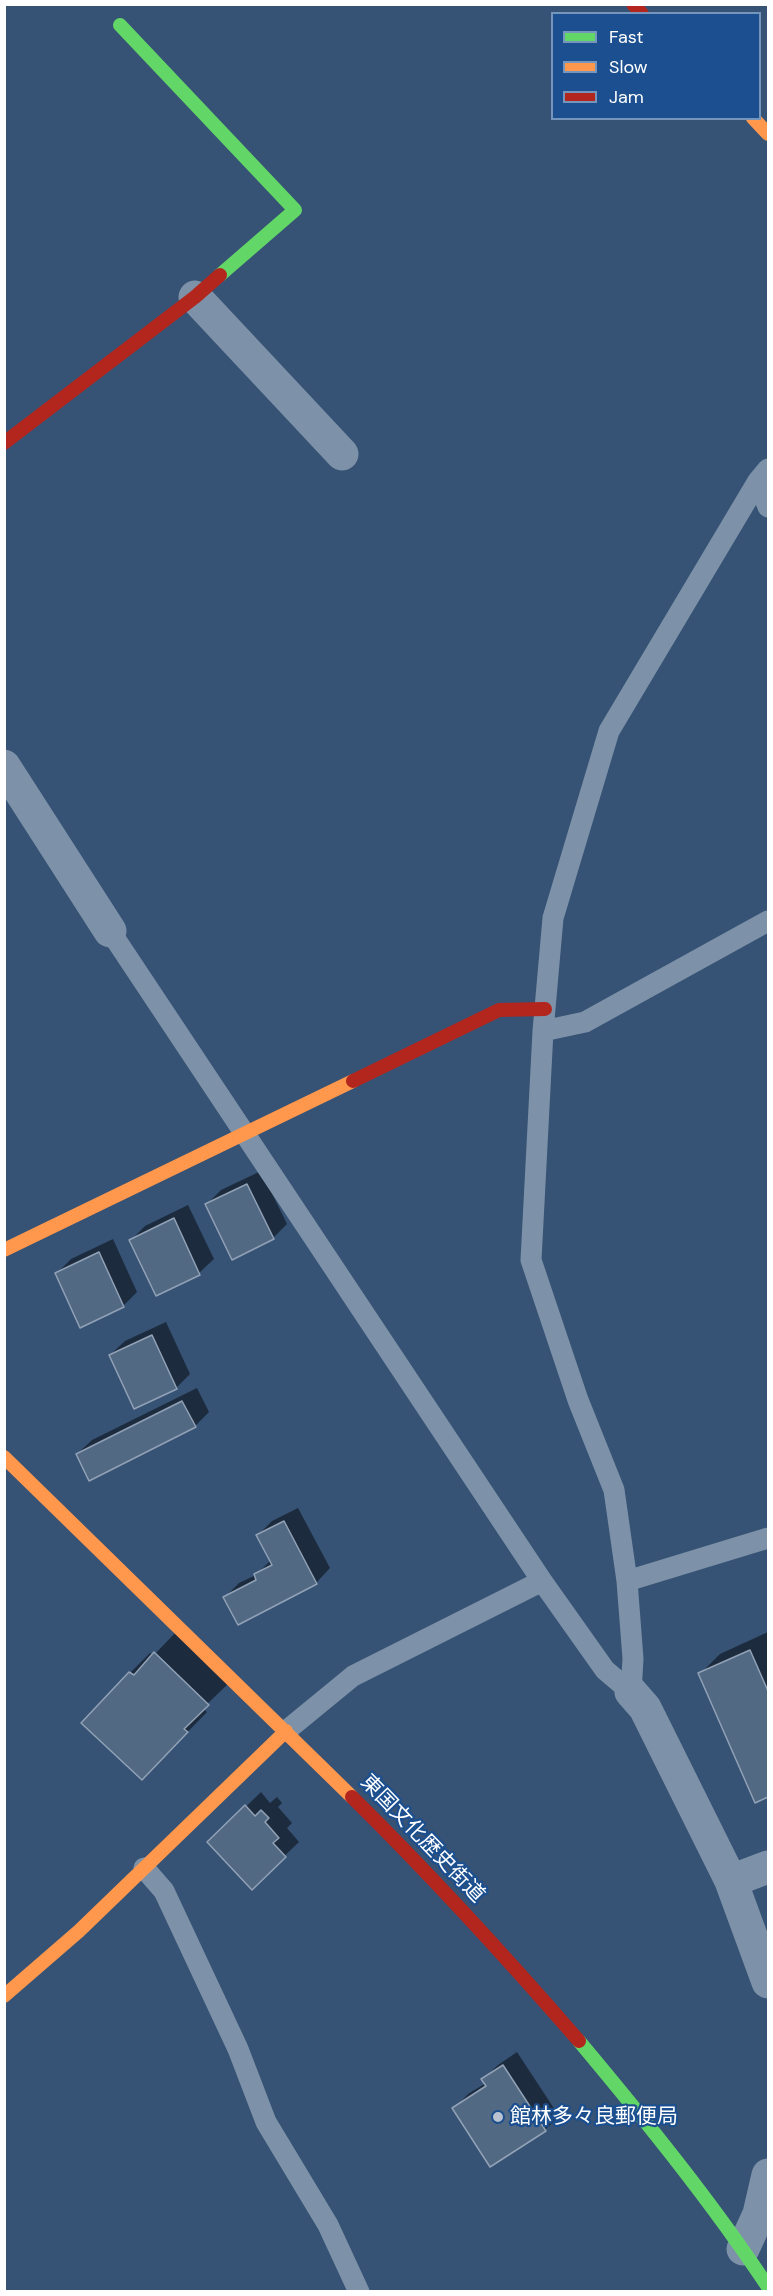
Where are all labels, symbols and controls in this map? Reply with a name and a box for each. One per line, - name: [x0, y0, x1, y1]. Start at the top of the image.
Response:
- legend: [551, 12, 761, 120]
- text: Fast: [609, 25, 644, 49]
- text: Slow: [609, 55, 648, 79]
- text: Jam: [609, 85, 644, 109]
- street label: 東国文化歴史街道: [355, 1770, 489, 1908]
- place label: 館林多々良郵便局: [510, 2104, 678, 2130]
- marker: 館林多々良郵便局: [491, 2110, 505, 2124]

